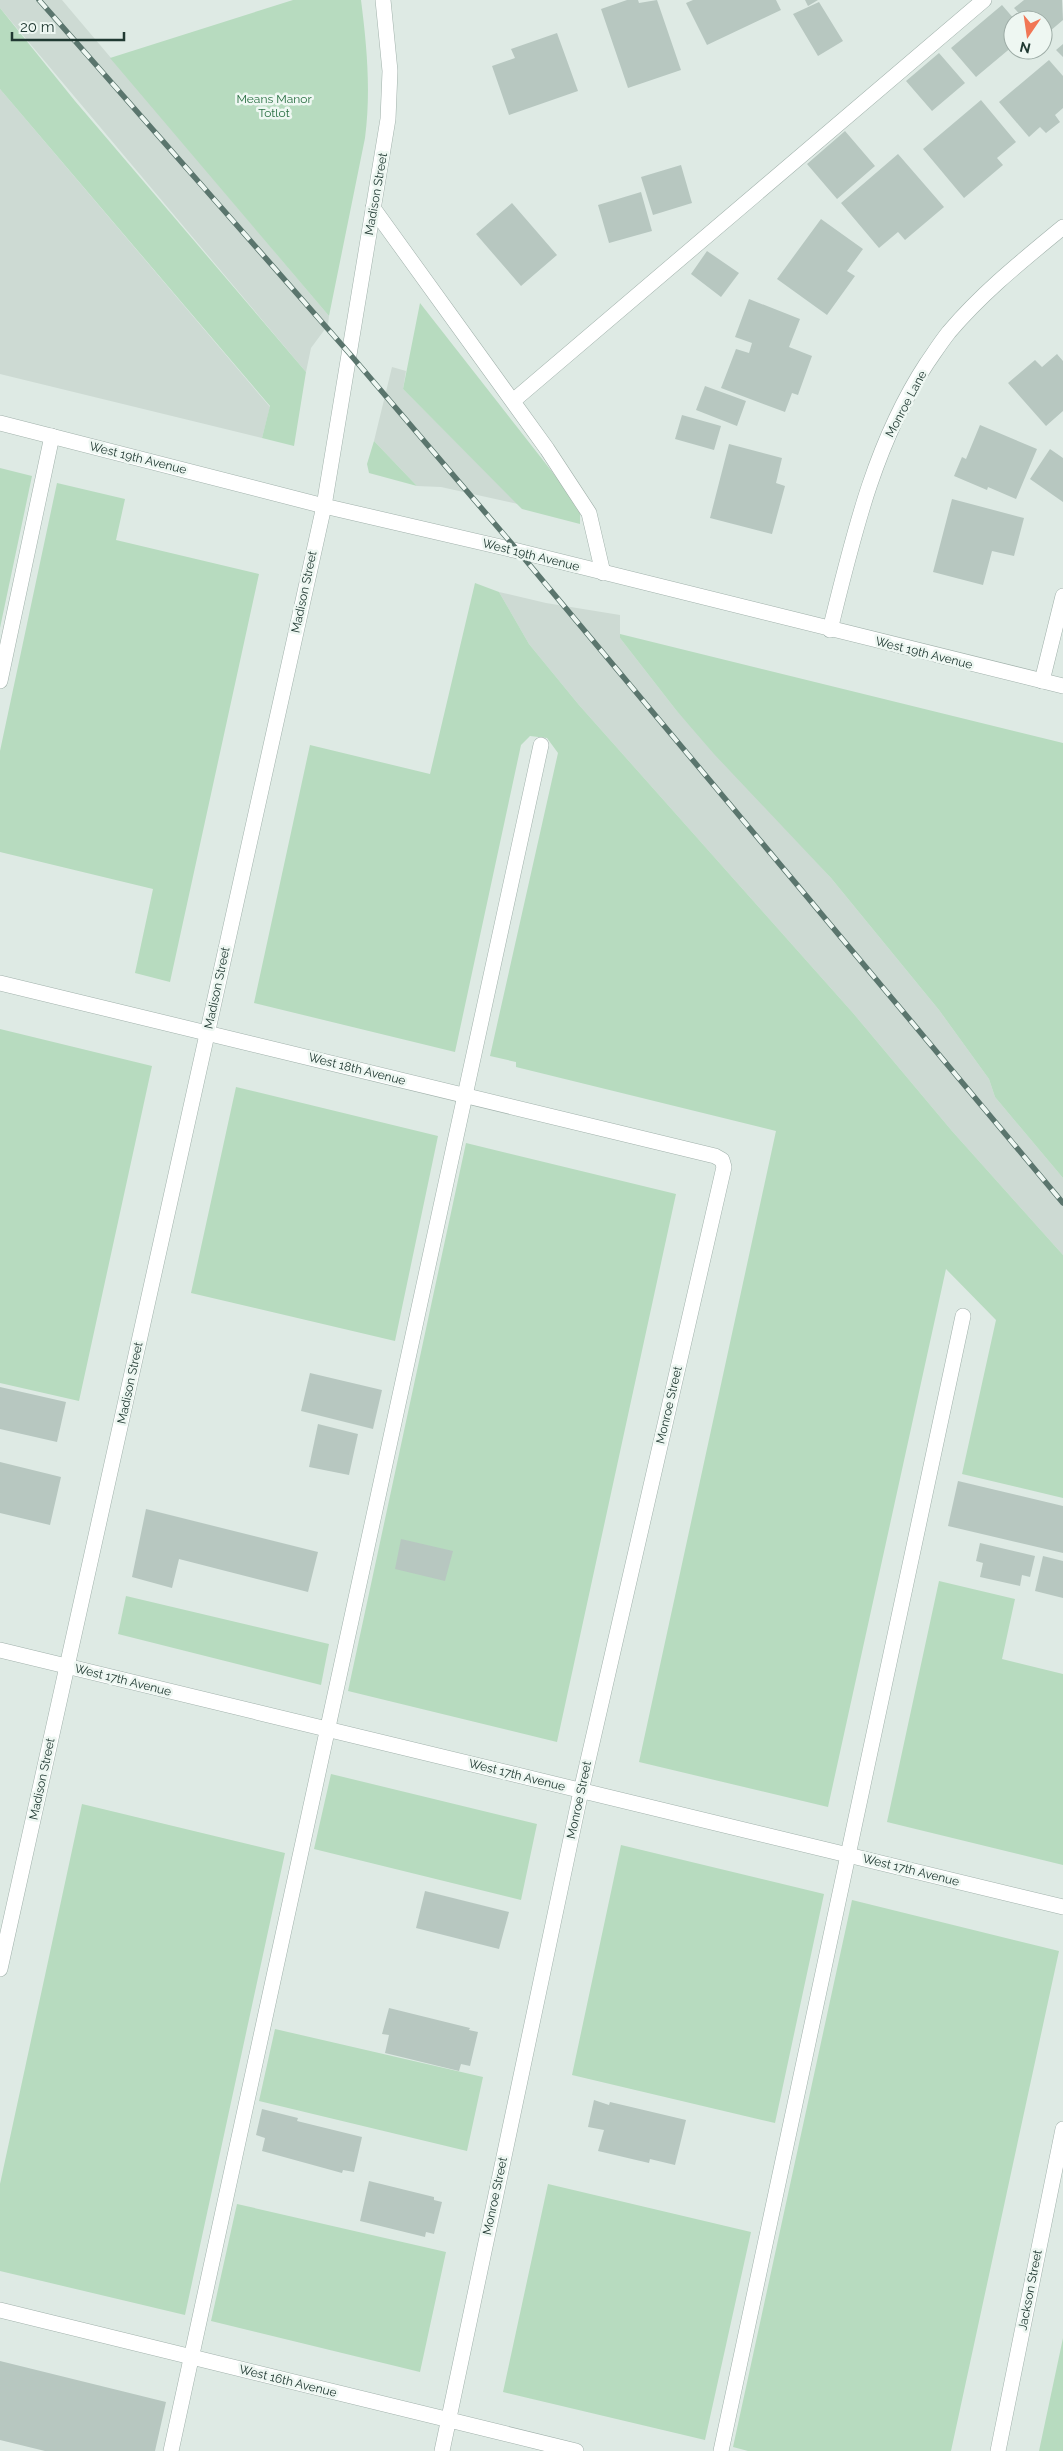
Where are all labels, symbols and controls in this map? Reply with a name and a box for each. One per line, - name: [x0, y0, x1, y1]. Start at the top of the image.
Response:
- scale bar: [12, 10, 125, 42]
- north arrow: [1003, 10, 1053, 60]
- text: 20 m: [20, 18, 55, 36]
- text: N: [1018, 39, 1032, 57]
- park label: Means Manor Totlot: [236, 92, 312, 120]
- street label: Madison Street: [362, 152, 390, 236]
- street label: Monroe Lane: [883, 368, 929, 440]
- street label: West 19th Avenue: [88, 439, 188, 477]
- street label: West 19th Avenue: [481, 536, 581, 574]
- street label: Madison Street: [288, 550, 320, 634]
- street label: West 19th Avenue: [874, 634, 974, 672]
- street label: Madison Street: [201, 946, 233, 1030]
- street label: West 18th Avenue: [307, 1050, 407, 1088]
- street label: Madison Street: [114, 1341, 146, 1425]
- street label: Monroe Street: [653, 1365, 685, 1445]
- street label: West 17th Avenue: [73, 1661, 173, 1699]
- street label: Madison Street: [26, 1737, 58, 1821]
- street label: West 17th Avenue: [467, 1756, 567, 1794]
- street label: Monroe Street: [564, 1760, 594, 1840]
- street label: West 17th Avenue: [861, 1851, 961, 1889]
- street label: Monroe Street: [480, 2156, 510, 2236]
- street label: Jackson Street: [1015, 2249, 1045, 2331]
- street label: West 16th Avenue: [238, 2362, 338, 2400]

